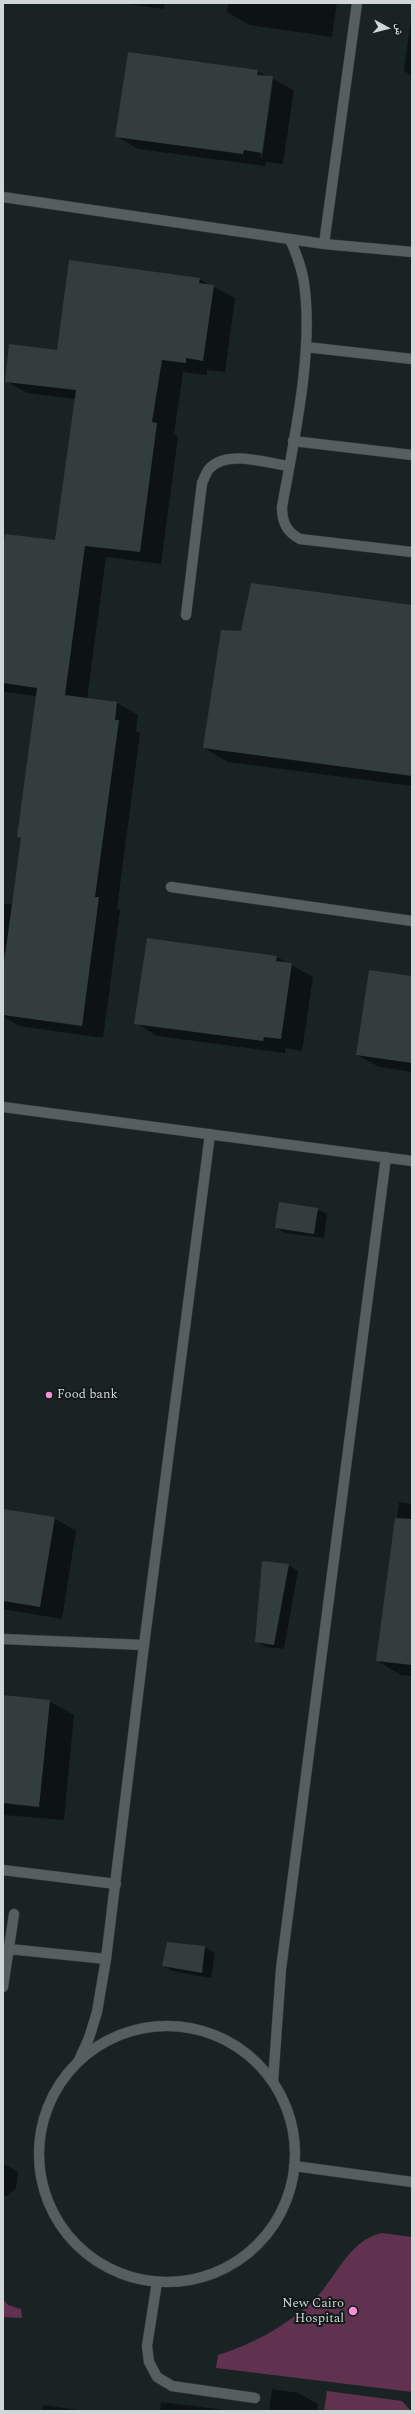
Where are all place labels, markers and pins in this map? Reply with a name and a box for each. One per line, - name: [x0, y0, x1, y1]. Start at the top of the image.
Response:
- place label: Food bank: [57, 1387, 118, 1403]
- marker: Food bank: [44, 1390, 54, 1400]
- place label: New Cairo Hospital: [282, 2296, 344, 2327]
- marker: New Cairo Hospital: [347, 2305, 359, 2317]

